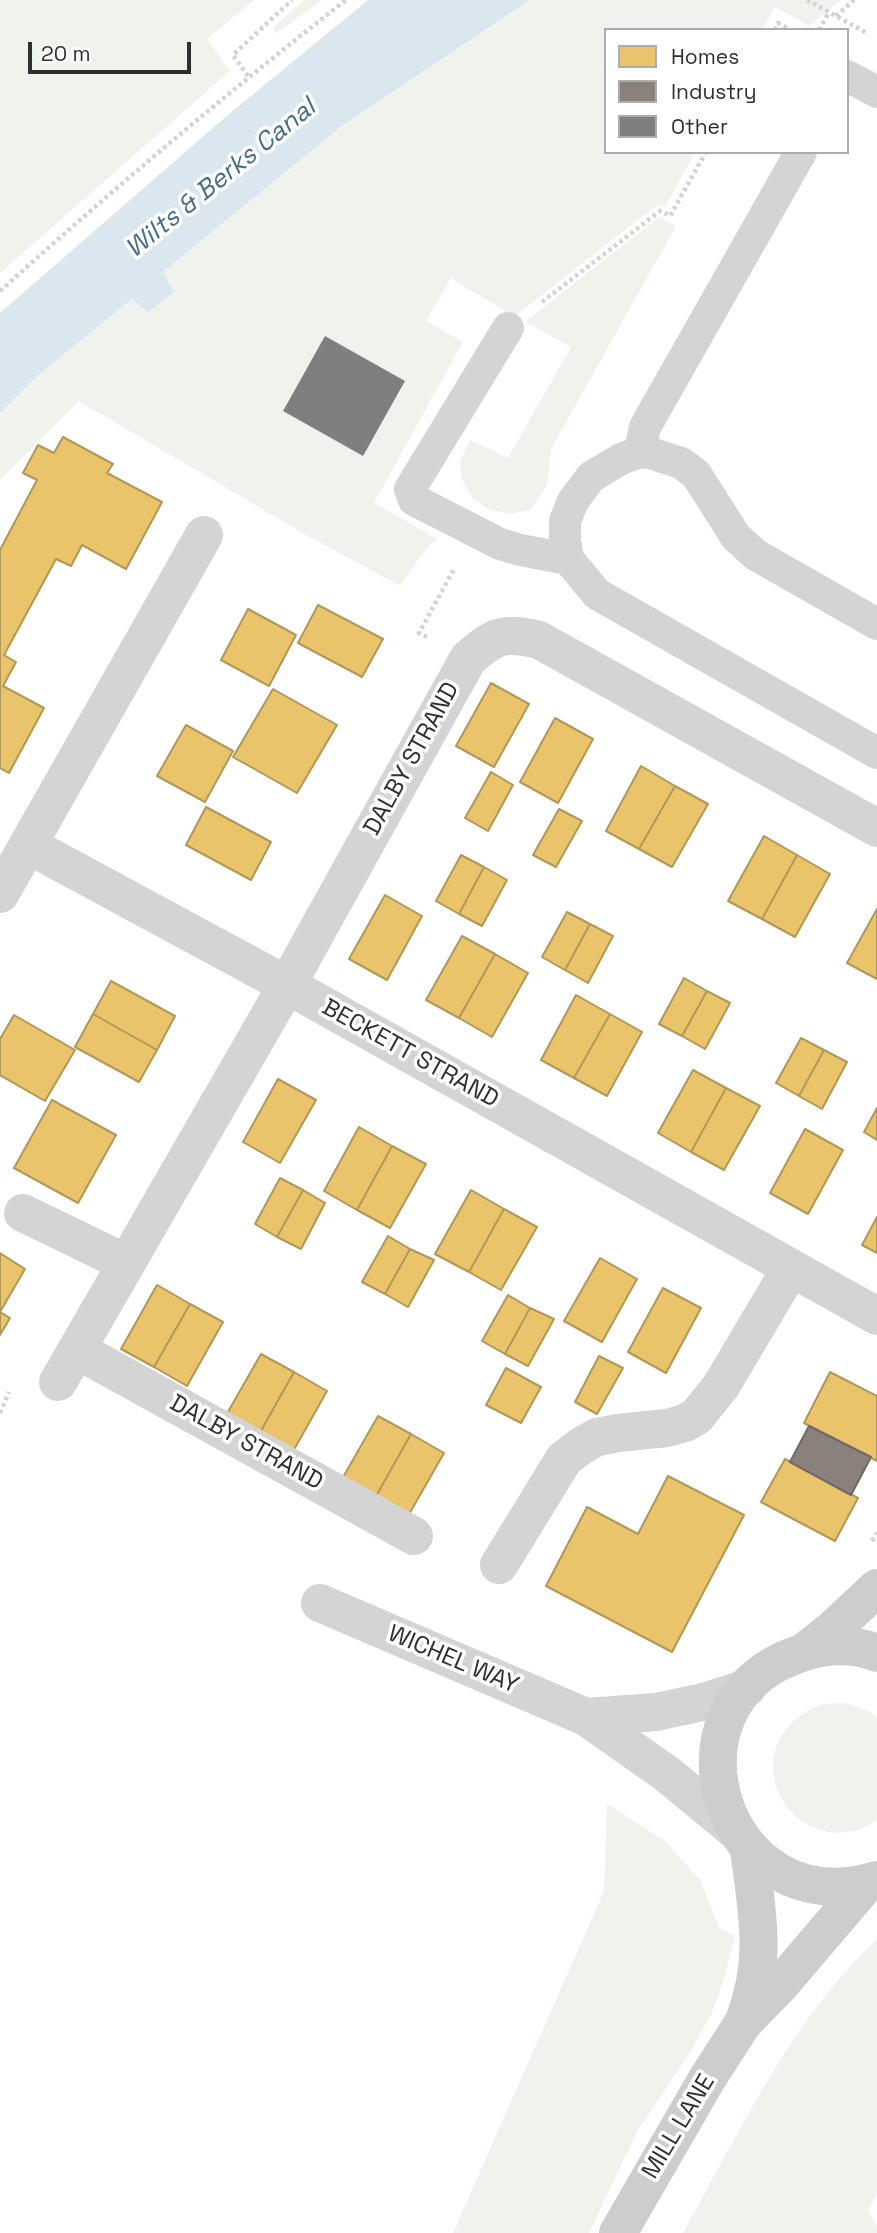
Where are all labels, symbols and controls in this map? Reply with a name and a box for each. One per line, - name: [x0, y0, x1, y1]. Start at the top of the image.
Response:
- scale bar: [32, 28, 194, 72]
- legend: [604, 28, 849, 154]
- text: 20 m: [41, 40, 91, 67]
- text: Homes: [671, 43, 739, 70]
- text: Industry: [671, 78, 757, 105]
- water label: Wilts & Berks Canal: [120, 93, 322, 265]
- text: Other: [671, 113, 728, 140]
- street label: DALBY STRAND: [358, 678, 466, 840]
- street label: BECKETT STRAND: [317, 994, 503, 1114]
- street label: DALBY STRAND: [165, 1389, 327, 1497]
- street label: WICHEL WAY: [383, 1620, 523, 1700]
- street label: MILL LANE: [637, 2070, 721, 2184]

